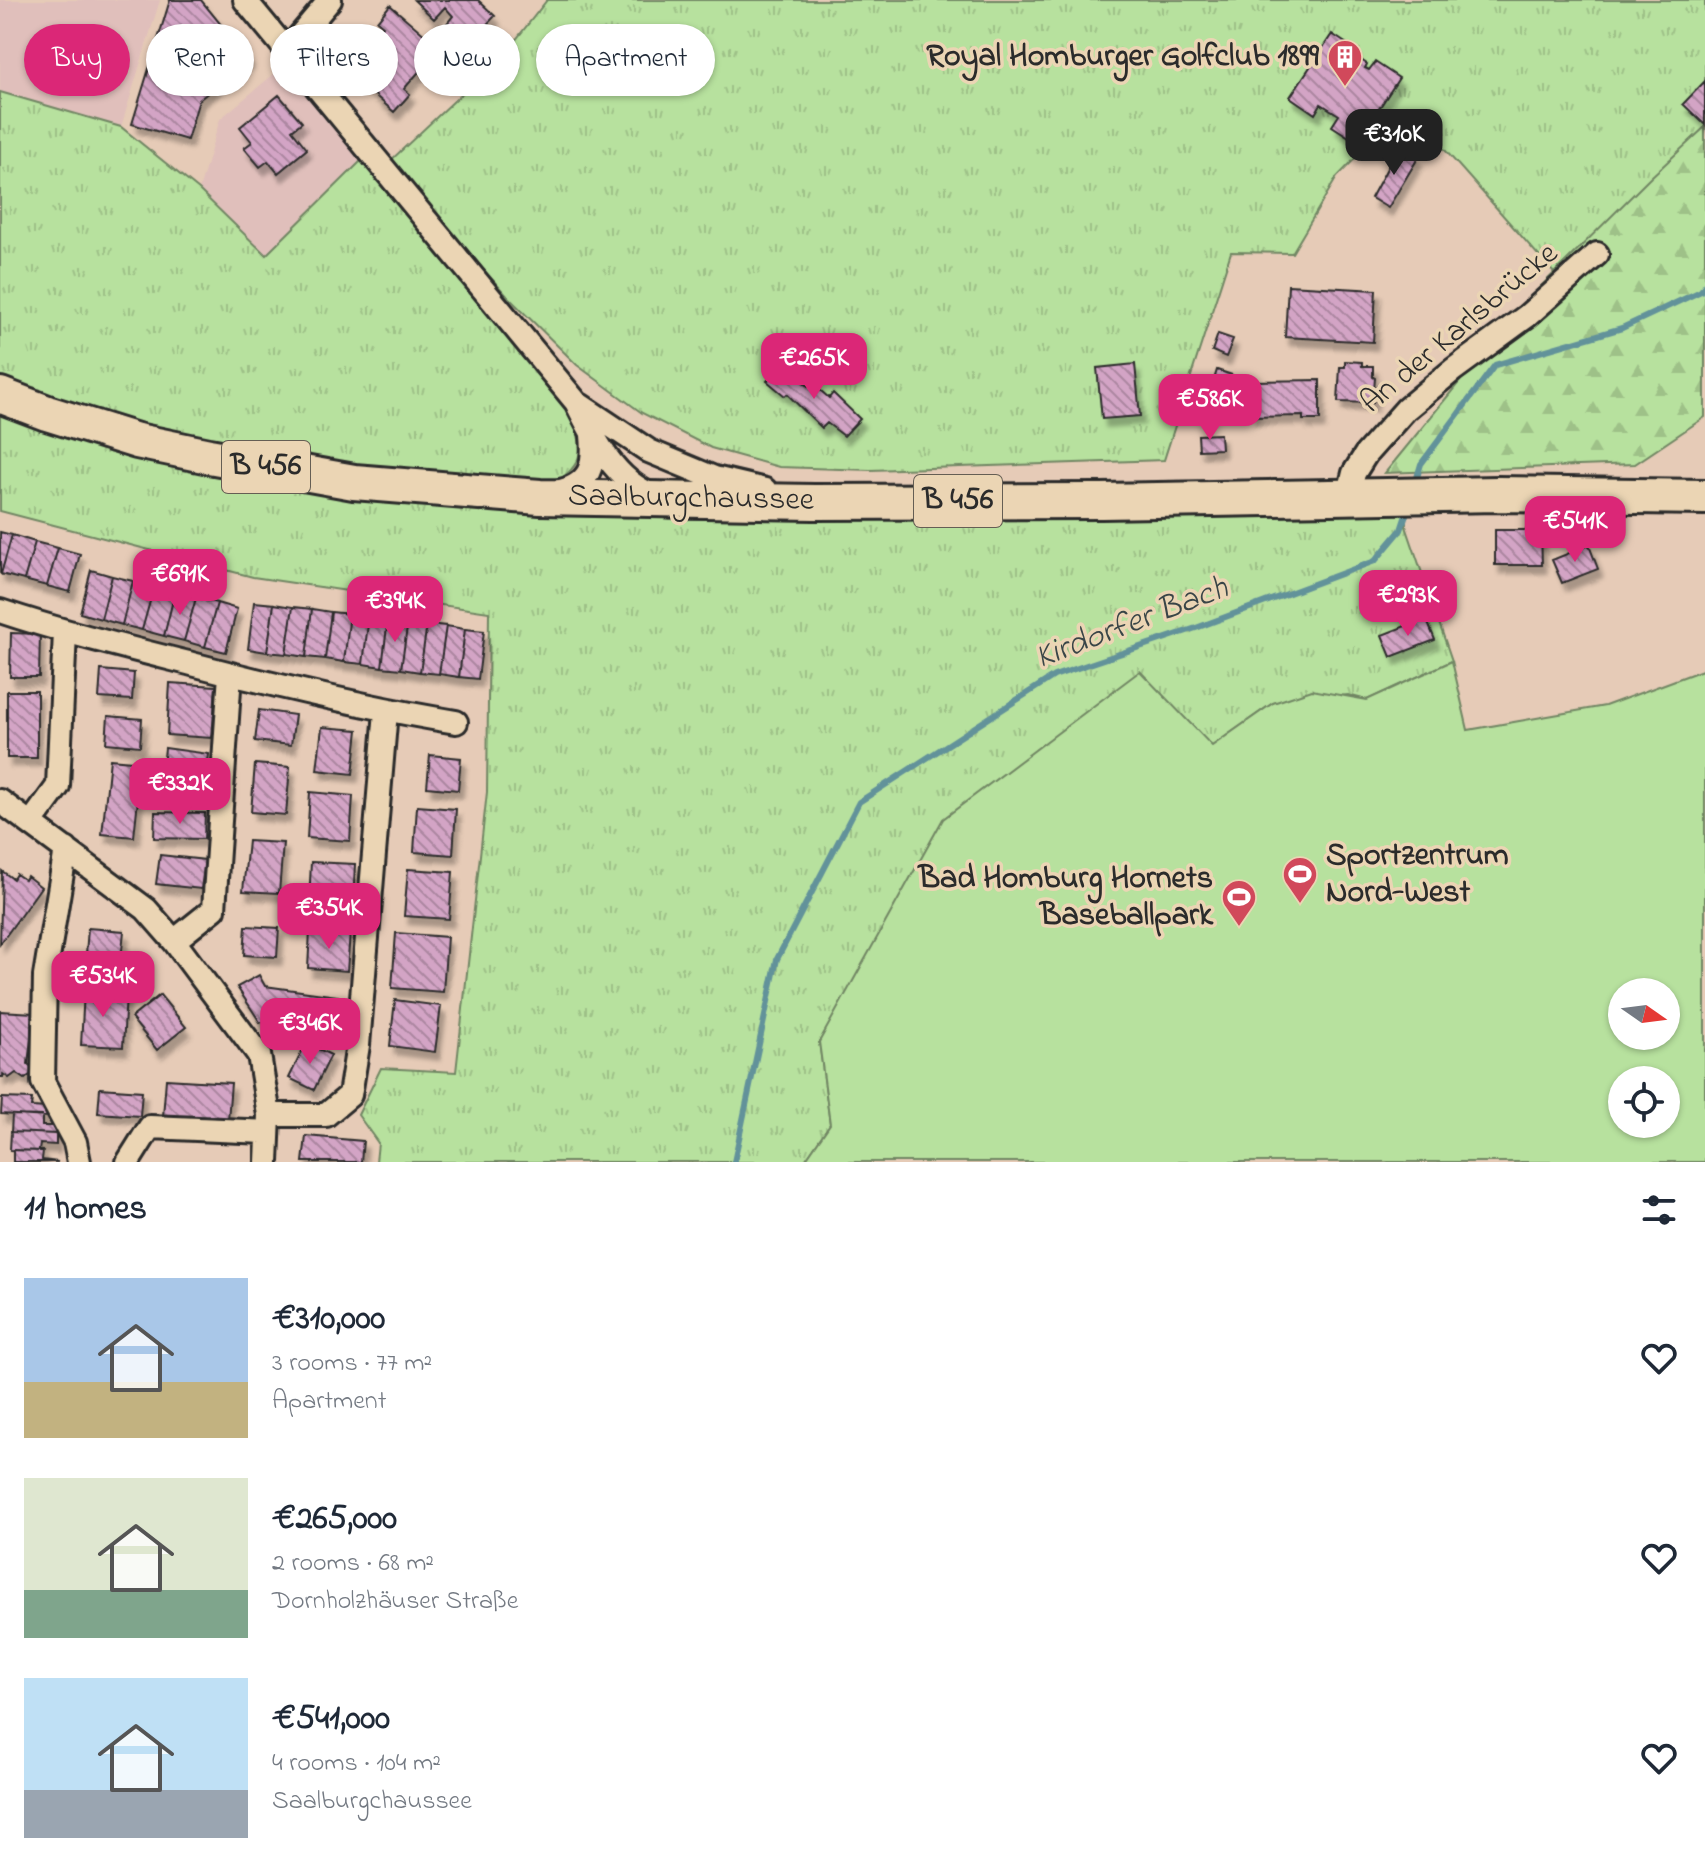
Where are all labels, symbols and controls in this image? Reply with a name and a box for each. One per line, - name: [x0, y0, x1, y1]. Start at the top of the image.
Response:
- chip: Buy: [24, 24, 130, 96]
- chip: Rent: [146, 24, 254, 96]
- chip: Filters: [270, 24, 398, 96]
- chip: New: [414, 24, 520, 96]
- chip: Apartment: [536, 24, 715, 96]
- place label: Royal Homburger Golfclub 1899: [926, 34, 1319, 82]
- building icon: Royal Homburger Golfclub 1899: [1326, 38, 1364, 88]
- pin: €310K: [1338, 109, 1450, 177]
- text: €310K: [1364, 116, 1424, 154]
- street label: An der Karlsbrücke: [1351, 232, 1570, 426]
- pin: €265K: [758, 333, 870, 401]
- text: €265K: [779, 340, 849, 378]
- pin: €586K: [1154, 374, 1266, 442]
- text: €586K: [1177, 381, 1243, 419]
- road number: B 456: [222, 441, 310, 493]
- street label: Saalburgchaussee: [568, 473, 815, 525]
- road number: B 456: [914, 475, 1002, 527]
- pin: €541K: [1519, 496, 1631, 564]
- text: €541K: [1543, 503, 1607, 541]
- pin: €691K: [124, 549, 236, 617]
- text: €691K: [151, 556, 209, 594]
- water label: Kirdorfer Bach: [1028, 564, 1237, 684]
- pin: €293K: [1352, 570, 1464, 638]
- pin: €394K: [339, 576, 451, 644]
- text: €293K: [1377, 577, 1439, 615]
- text: €394K: [365, 583, 425, 621]
- pin: €332K: [124, 758, 236, 826]
- text: €332K: [147, 765, 213, 803]
- place label: Sportzentrum Nord-West: [1326, 833, 1509, 917]
- sports icon: Sportzentrum Nord-West: [1281, 855, 1319, 905]
- place label: Bad Homburg Hornets Baseballpark: [916, 856, 1214, 940]
- sports icon: Bad Homburg Hornets Baseballpark: [1220, 878, 1258, 928]
- pin: €354K: [273, 883, 385, 951]
- text: €354K: [295, 890, 363, 928]
- pin: €534K: [47, 951, 159, 1019]
- text: €534K: [69, 958, 137, 996]
- north arrow: [1608, 978, 1680, 1050]
- map controls: [1608, 978, 1680, 1138]
- pin: €346K: [254, 998, 366, 1066]
- text: €346K: [278, 1005, 342, 1043]
- button: locate: [1608, 1066, 1680, 1138]
- text: 11 homes: [24, 1185, 147, 1235]
- icon: filters: [1637, 1188, 1681, 1232]
- text: €310,000: [272, 1295, 385, 1345]
- icon: home: [88, 1310, 184, 1406]
- icon: heart: [1637, 1336, 1681, 1380]
- text: 3 rooms · 77 m²: [272, 1345, 432, 1383]
- text: Apartment: [272, 1383, 386, 1421]
- text: €265,000: [272, 1495, 397, 1545]
- icon: home: [88, 1510, 184, 1606]
- icon: heart: [1637, 1536, 1681, 1580]
- text: 2 rooms · 68 m²: [272, 1545, 434, 1583]
- text: Dornholzhäuser Straße: [272, 1583, 518, 1621]
- text: €541,000: [272, 1695, 390, 1745]
- icon: home: [88, 1710, 184, 1806]
- icon: heart: [1637, 1736, 1681, 1780]
- text: 4 rooms · 104 m²: [272, 1745, 441, 1783]
- text: Saalburgchaussee: [272, 1783, 472, 1821]

